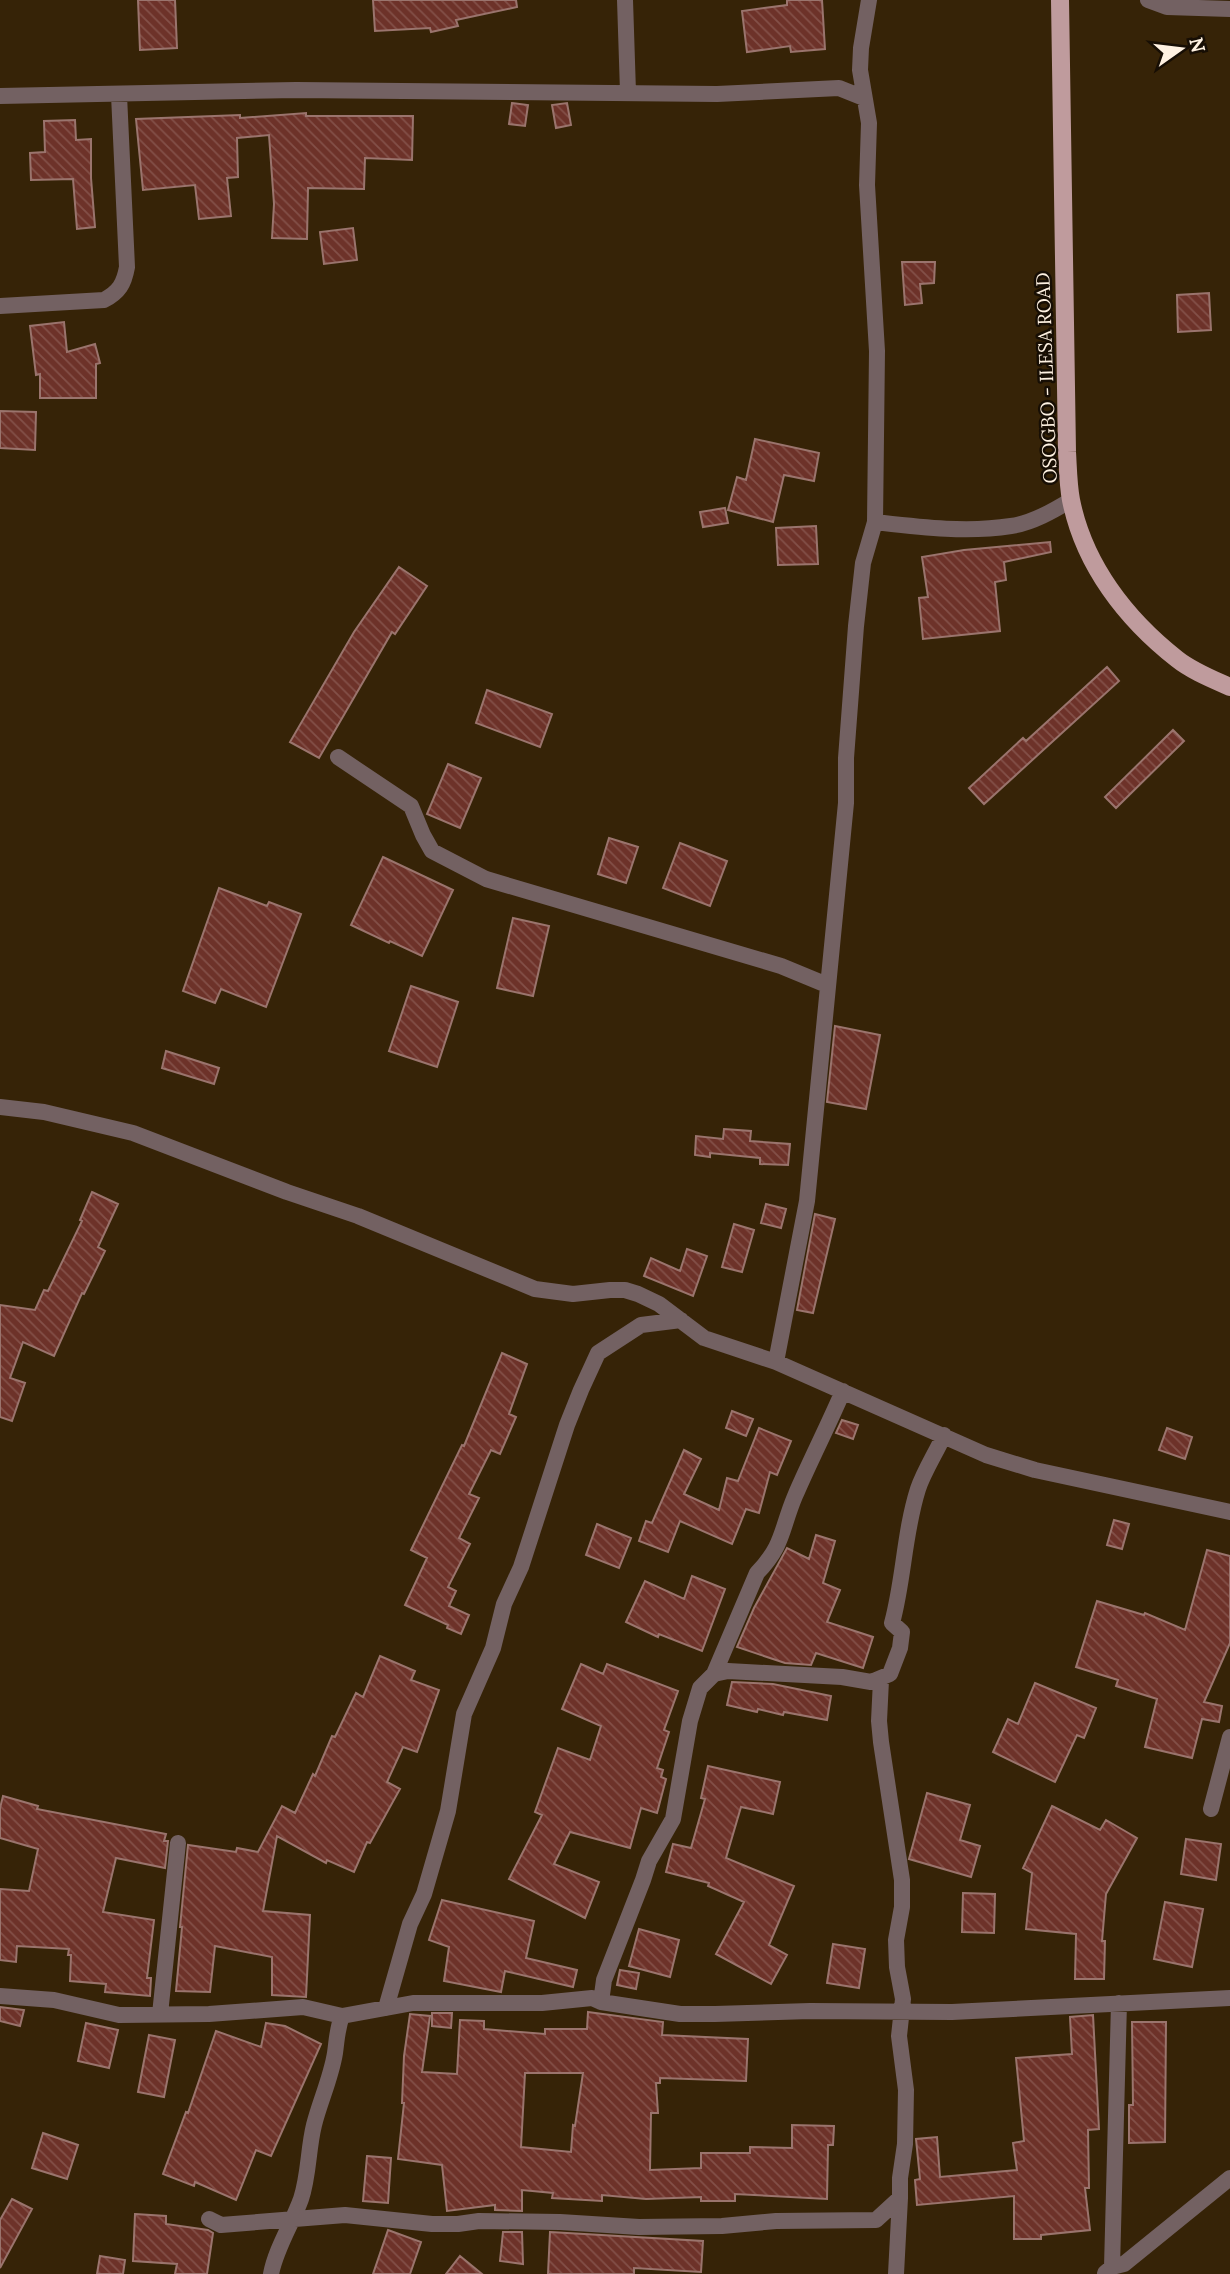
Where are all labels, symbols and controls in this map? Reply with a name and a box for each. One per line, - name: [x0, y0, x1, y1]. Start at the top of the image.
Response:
- north arrow: [1146, 14, 1216, 84]
- text: N: [1184, 35, 1211, 55]
- street label: OSOGBO - ILESA ROAD: [1030, 272, 1062, 484]

